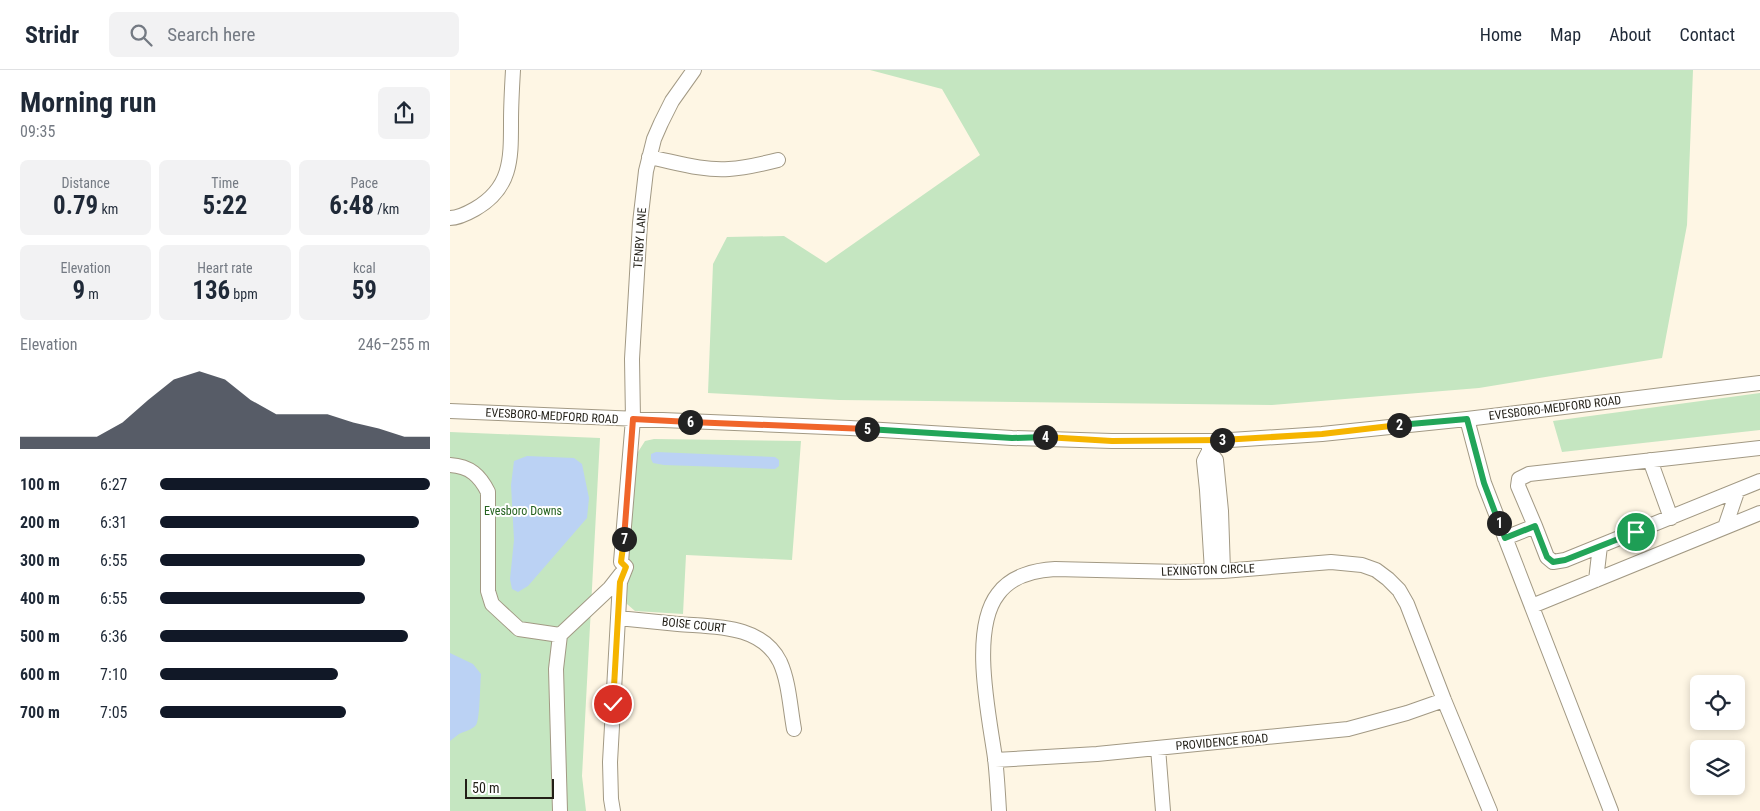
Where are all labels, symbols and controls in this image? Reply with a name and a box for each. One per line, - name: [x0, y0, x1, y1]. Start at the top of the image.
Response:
- search box: [109, 12, 459, 57]
- text: Stridr: [25, 21, 79, 49]
- icon: search: [127, 21, 155, 49]
- text: Search here: [167, 23, 256, 46]
- text: Home: [1480, 24, 1522, 45]
- text: Map: [1550, 24, 1581, 45]
- text: About: [1609, 24, 1651, 45]
- text: Contact: [1679, 24, 1735, 45]
- text: Morning run: [20, 86, 156, 119]
- button: share: [378, 87, 430, 139]
- text: 09:35: [20, 122, 55, 141]
- text: Distance: [62, 175, 110, 191]
- text: Time: [211, 175, 239, 191]
- text: Pace: [351, 175, 378, 191]
- text: 0.79: [53, 191, 98, 220]
- text: 5:22: [203, 191, 247, 220]
- text: 6:48: [329, 191, 374, 220]
- text: km: [98, 201, 118, 217]
- text: /km: [374, 201, 399, 217]
- street label: TENBY LANE: [631, 207, 649, 269]
- text: Elevation: [60, 260, 111, 276]
- text: Heart rate: [197, 260, 253, 276]
- text: kcal: [353, 260, 376, 276]
- text: 9: [72, 276, 85, 305]
- text: 136: [192, 276, 230, 305]
- text: 59: [352, 276, 377, 305]
- text: m: [85, 286, 99, 302]
- text: bpm: [230, 286, 258, 302]
- text: Elevation: [20, 335, 78, 354]
- text: 246–255 m: [358, 335, 430, 354]
- street label: EVESBORO-MEDFORD ROAD: [1488, 393, 1622, 423]
- street label: EVESBORO-MEDFORD ROAD: [485, 406, 619, 426]
- pin: 6: [678, 410, 702, 434]
- pin: 2: [1386, 412, 1412, 438]
- text: 6: [687, 414, 694, 430]
- pin: 5: [854, 416, 880, 442]
- text: 2: [1396, 417, 1403, 433]
- text: 5: [864, 421, 871, 437]
- pin: 4: [1032, 424, 1058, 450]
- pin: 3: [1210, 428, 1234, 452]
- text: 4: [1042, 429, 1049, 445]
- text: 3: [1219, 432, 1226, 448]
- text: 100 m: [20, 475, 60, 494]
- text: 6:27: [100, 475, 127, 494]
- park label: Evesboro Downs: [484, 504, 562, 518]
- pin: 1: [1486, 510, 1512, 536]
- pin: [1615, 511, 1657, 553]
- text: 200 m: [20, 513, 60, 532]
- text: 6:31: [100, 513, 127, 532]
- text: 1: [1496, 515, 1503, 531]
- icon: arrive: [1622, 518, 1650, 546]
- pin: 7: [612, 526, 636, 552]
- text: 7: [621, 531, 628, 547]
- text: 300 m: [20, 551, 60, 570]
- text: 6:55: [100, 551, 127, 570]
- street label: LEXINGTON CIRCLE: [1161, 561, 1255, 579]
- text: 400 m: [20, 589, 60, 608]
- text: 6:55: [100, 589, 127, 608]
- street label: BOISE COURT: [661, 615, 727, 635]
- text: 500 m: [20, 627, 60, 646]
- text: 6:36: [100, 627, 127, 646]
- text: 600 m: [20, 665, 60, 684]
- text: 7:10: [100, 665, 127, 684]
- map controls: [1690, 675, 1745, 795]
- button: locate: [1690, 675, 1745, 730]
- pin: [592, 683, 634, 725]
- icon: check: [599, 690, 627, 718]
- text: 700 m: [20, 703, 60, 722]
- text: 7:05: [100, 703, 127, 722]
- street label: PROVIDENCE ROAD: [1175, 731, 1269, 753]
- button: layers: [1690, 740, 1745, 795]
- scale bar: [465, 776, 554, 799]
- text: 50 m: [472, 780, 500, 796]

